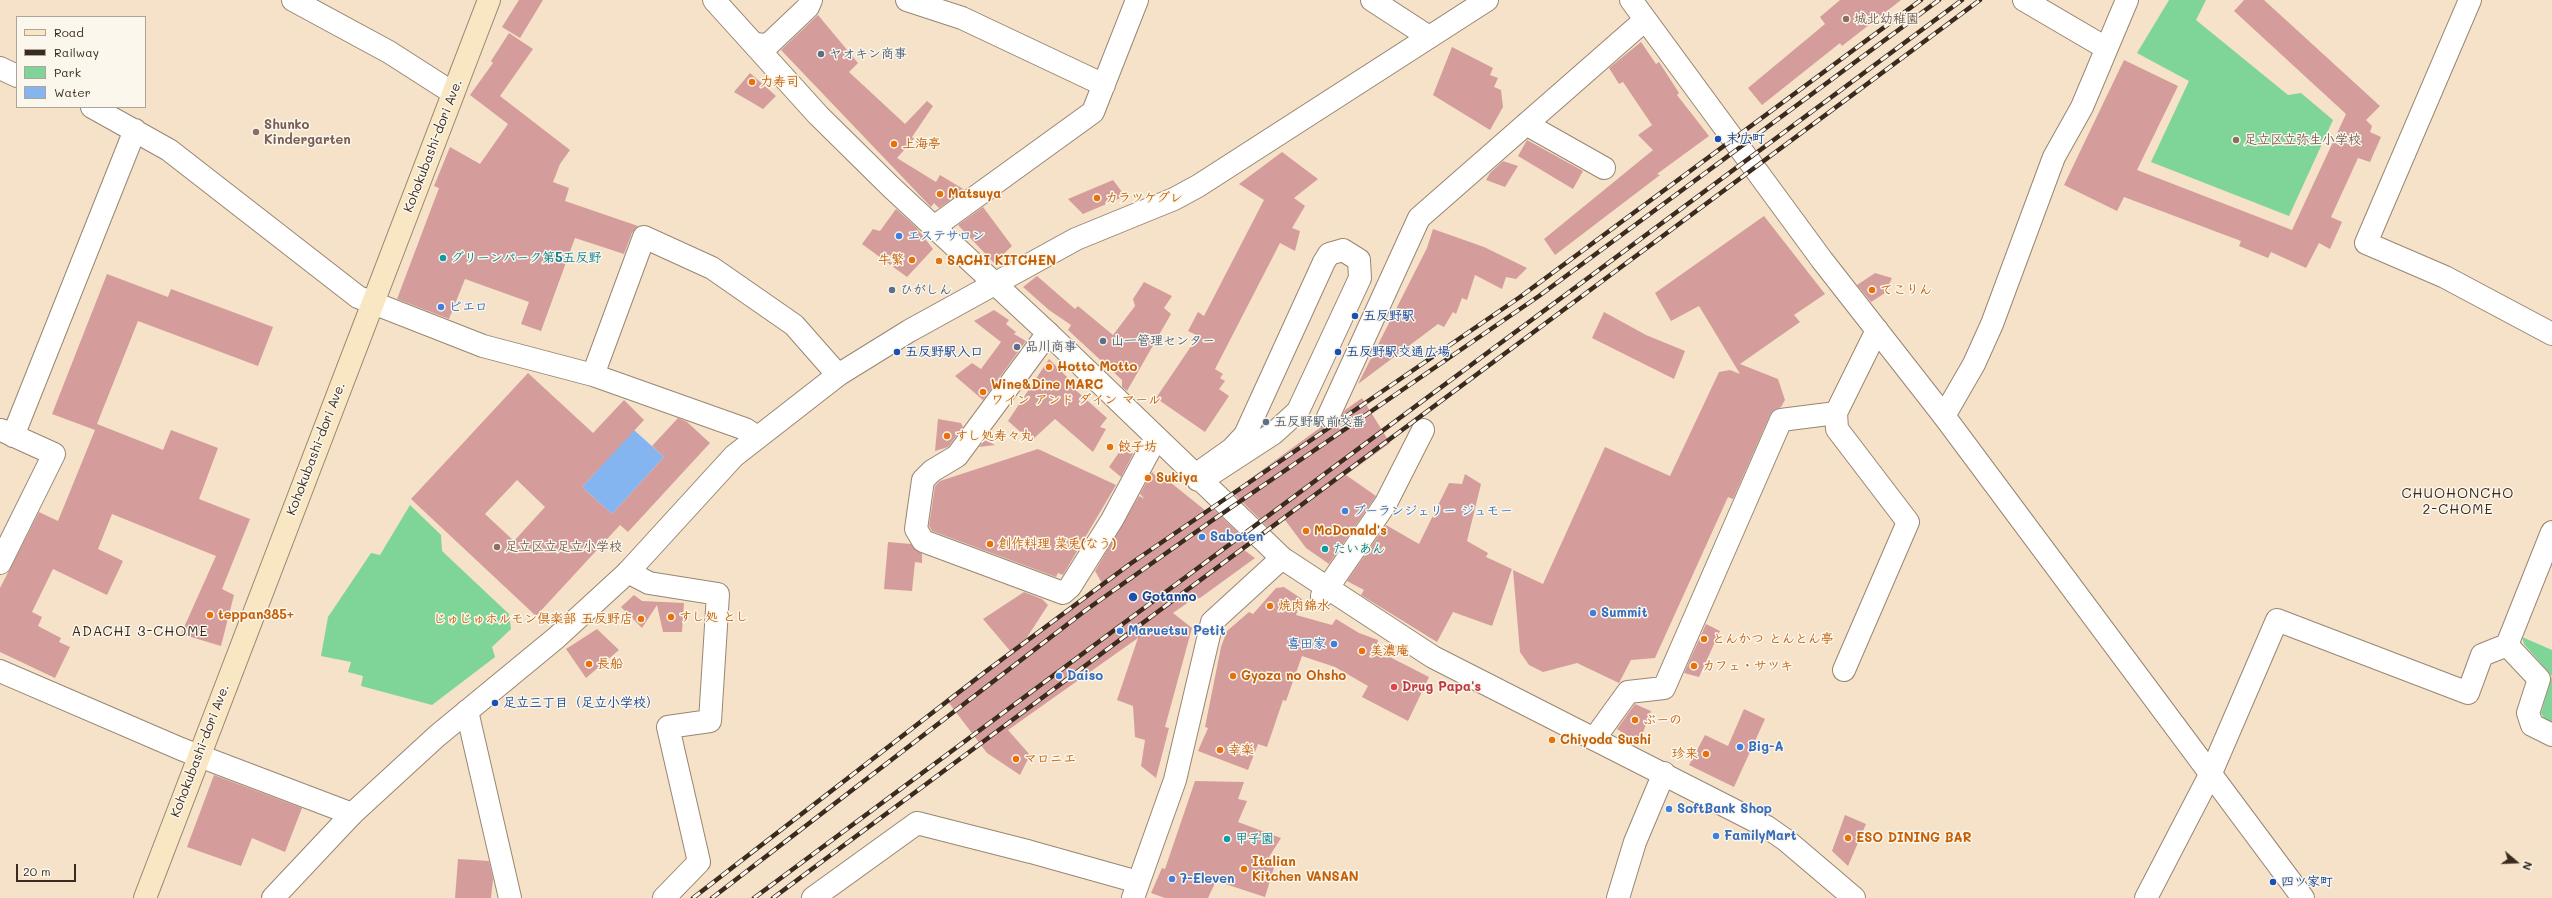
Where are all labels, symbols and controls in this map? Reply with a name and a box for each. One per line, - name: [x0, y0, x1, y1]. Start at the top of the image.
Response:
- place label: 城北幼稚園: [1854, 11, 1919, 27]
- marker: 城北幼稚園: [1841, 14, 1851, 24]
- legend: [16, 16, 146, 108]
- text: Road: [54, 24, 84, 40]
- text: Railway: [54, 44, 99, 60]
- place label: ヤオキン商事: [829, 46, 907, 62]
- marker: ヤオキン商事: [816, 49, 826, 59]
- text: Park: [54, 64, 81, 80]
- place label: 力寿司: [760, 74, 799, 90]
- street label: Kohokubashi-dori Ave.: [400, 77, 466, 215]
- marker: 力寿司: [747, 77, 757, 87]
- text: Water: [54, 84, 91, 100]
- place label: Shunko Kindergarten: [264, 117, 351, 148]
- marker: Shunko Kindergarten: [251, 127, 261, 137]
- place label: 末広町: [1726, 131, 1765, 147]
- place label: 足立区立弥生小学校: [2244, 132, 2361, 148]
- marker: 末広町: [1713, 134, 1723, 144]
- marker: 足立区立弥生小学校: [2231, 135, 2241, 145]
- place label: 上海亭: [902, 136, 941, 152]
- marker: 上海亭: [889, 139, 899, 149]
- place label: Matsuya: [948, 186, 1001, 202]
- marker: Matsuya: [935, 189, 945, 199]
- place label: カラツケグレ: [1105, 190, 1183, 206]
- marker: カラツケグレ: [1092, 193, 1102, 203]
- place label: エステサロン: [907, 228, 985, 244]
- marker: エステサロン: [894, 231, 904, 241]
- place label: グリーンパーク第5五反野: [451, 250, 602, 266]
- place label: 牛繁: [878, 252, 904, 268]
- marker: グリーンパーク第5五反野: [438, 253, 448, 263]
- place label: SACHI KITCHEN: [947, 253, 1056, 269]
- marker: 牛繁: [907, 255, 917, 265]
- marker: SACHI KITCHEN: [934, 256, 944, 266]
- place label: ひがしん: [900, 282, 952, 298]
- place label: てこりん: [1880, 282, 1932, 298]
- marker: ひがしん: [887, 285, 897, 295]
- marker: てこりん: [1867, 285, 1877, 295]
- place label: ピエロ: [449, 299, 488, 315]
- marker: ピエロ: [436, 302, 446, 312]
- place label: 五反野駅: [1363, 308, 1415, 324]
- marker: 五反野駅: [1350, 311, 1360, 321]
- place label: 山一管理センター: [1111, 333, 1215, 349]
- marker: 山一管理センター: [1098, 336, 1108, 346]
- place label: 品川商事: [1025, 339, 1077, 355]
- marker: 品川商事: [1012, 342, 1022, 352]
- place label: 五反野駅入口: [905, 344, 983, 360]
- place label: 五反野駅交通広場: [1346, 344, 1450, 360]
- marker: 五反野駅入口: [892, 347, 902, 357]
- marker: 五反野駅交通広場: [1333, 347, 1343, 357]
- place label: Hotto Motto: [1057, 359, 1137, 375]
- marker: Hotto Motto: [1044, 362, 1054, 372]
- place label: Wine&Dine MARC ワイン アンド ダイン マール: [991, 377, 1161, 408]
- street label: Kohokubashi-dori Ave.: [283, 380, 349, 518]
- marker: Wine&Dine MARC ワイン アンド ダイン マール: [978, 387, 988, 397]
- place label: 五反野駅前交番: [1274, 414, 1365, 430]
- marker: 五反野駅前交番: [1261, 417, 1271, 427]
- place label: すし処寿々丸: [955, 428, 1033, 444]
- marker: すし処寿々丸: [942, 431, 952, 441]
- place label: 餃子坊: [1118, 439, 1157, 455]
- marker: 餃子坊: [1105, 442, 1115, 452]
- place label: Sukiya: [1156, 470, 1198, 486]
- marker: Sukiya: [1143, 473, 1153, 483]
- district label: CHUOHONCHO 2-CHOME: [2402, 486, 2514, 518]
- place label: ブーランジェリー ジュモー: [1353, 503, 1513, 519]
- marker: ブーランジェリー ジュモー: [1340, 506, 1350, 516]
- place label: McDonald's: [1314, 523, 1387, 539]
- marker: McDonald's: [1301, 526, 1311, 536]
- place label: Saboten: [1210, 529, 1263, 545]
- marker: Saboten: [1197, 532, 1207, 542]
- place label: 創作料理 菜兎(なう): [998, 536, 1116, 552]
- place label: 足立区立足立小学校: [505, 539, 622, 555]
- marker: 創作料理 菜兎(なう): [985, 539, 995, 549]
- place label: たいあん: [1333, 541, 1385, 557]
- marker: 足立区立足立小学校: [492, 542, 502, 552]
- marker: たいあん: [1320, 544, 1330, 554]
- place label: Gotanno: [1142, 589, 1196, 605]
- marker: Gotanno: [1127, 591, 1139, 603]
- place label: 焼肉錦水: [1278, 598, 1330, 614]
- marker: 焼肉錦水: [1265, 601, 1275, 611]
- place label: Summit: [1601, 605, 1647, 621]
- place label: teppan385+: [218, 607, 294, 623]
- marker: Summit: [1588, 608, 1598, 618]
- place label: すし処 とし: [679, 609, 749, 625]
- marker: teppan385+: [205, 610, 215, 620]
- place label: じゅじゅホルモン倶楽部 五反野店: [433, 611, 633, 627]
- marker: すし処 とし: [666, 612, 676, 622]
- marker: じゅじゅホルモン倶楽部 五反野店: [636, 614, 646, 624]
- place label: Maruetsu Petit: [1128, 623, 1225, 639]
- district label: ADACHI 3-CHOME: [71, 624, 209, 640]
- marker: Maruetsu Petit: [1115, 626, 1125, 636]
- place label: とんかつ とんとん亭: [1712, 631, 1834, 647]
- marker: とんかつ とんとん亭: [1699, 634, 1709, 644]
- place label: 喜田家: [1287, 636, 1326, 652]
- marker: 喜田家: [1329, 639, 1339, 649]
- place label: 美濃庵: [1370, 643, 1409, 659]
- marker: 美濃庵: [1357, 646, 1367, 656]
- place label: 長船: [597, 656, 623, 672]
- place label: カフェ・サツキ: [1702, 658, 1793, 674]
- marker: 長船: [584, 659, 594, 669]
- marker: カフェ・サツキ: [1689, 661, 1699, 671]
- place label: Daiso: [1067, 668, 1103, 684]
- place label: Gyoza no Ohsho: [1241, 668, 1346, 684]
- marker: Daiso: [1054, 671, 1064, 681]
- marker: Gyoza no Ohsho: [1228, 671, 1238, 681]
- place label: Drug Papa's: [1402, 679, 1481, 695]
- street label: Kohokubashi-dori Ave.: [167, 682, 233, 820]
- marker: Drug Papa's: [1389, 682, 1399, 692]
- place label: 足立三丁目（足立小学校）: [503, 695, 659, 711]
- marker: 足立三丁目（足立小学校）: [490, 698, 500, 708]
- place label: ぶーの: [1643, 712, 1682, 728]
- marker: ぶーの: [1630, 715, 1640, 725]
- place label: Chiyoda Sushi: [1560, 732, 1652, 748]
- marker: Chiyoda Sushi: [1547, 735, 1557, 745]
- place label: Big-A: [1748, 739, 1783, 755]
- place label: 幸楽: [1228, 742, 1254, 758]
- marker: Big-A: [1735, 742, 1745, 752]
- marker: 幸楽: [1215, 745, 1225, 755]
- place label: 珍来: [1672, 746, 1698, 762]
- marker: 珍来: [1701, 749, 1711, 759]
- place label: マロニエ: [1024, 751, 1076, 767]
- marker: マロニエ: [1011, 754, 1021, 764]
- place label: SoftBank Shop: [1677, 801, 1772, 817]
- marker: SoftBank Shop: [1664, 804, 1674, 814]
- place label: FamilyMart: [1724, 828, 1797, 844]
- place label: ESO DINING BAR: [1856, 830, 1972, 846]
- place label: 甲子園: [1235, 831, 1274, 847]
- marker: FamilyMart: [1711, 831, 1721, 841]
- marker: ESO DINING BAR: [1843, 833, 1853, 843]
- marker: 甲子園: [1222, 834, 1232, 844]
- north arrow: [2496, 842, 2536, 882]
- place label: Italian Kitchen VANSAN: [1252, 854, 1359, 885]
- scale bar: [18, 856, 78, 882]
- text: N: [2519, 860, 2536, 872]
- text: 20 m: [23, 863, 51, 879]
- marker: Italian Kitchen VANSAN: [1239, 864, 1249, 874]
- place label: 7-Eleven: [1180, 871, 1235, 887]
- marker: 7-Eleven: [1167, 874, 1177, 884]
- place label: 四ツ家町: [2281, 874, 2333, 890]
- marker: 四ツ家町: [2268, 877, 2278, 887]

